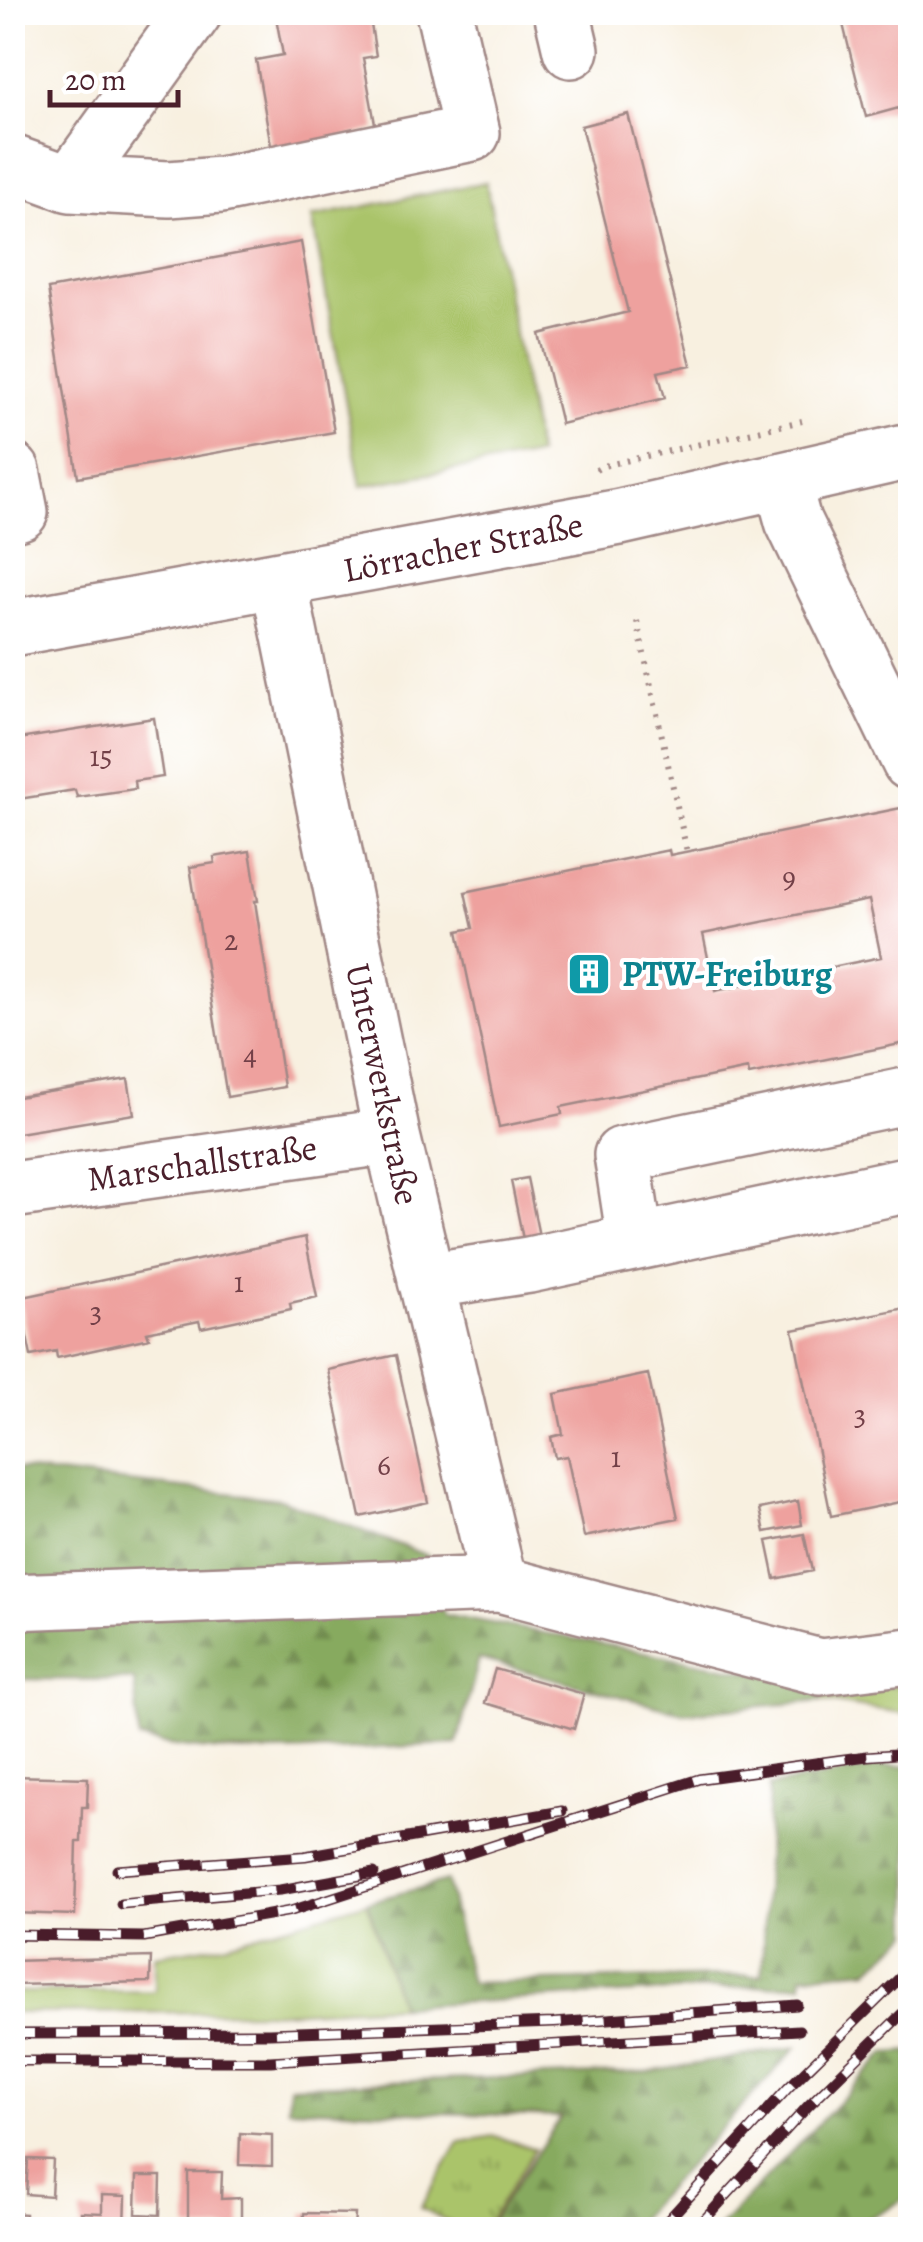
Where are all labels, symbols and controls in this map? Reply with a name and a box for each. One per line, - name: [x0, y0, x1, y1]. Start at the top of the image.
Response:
- scale bar: [50, 45, 178, 107]
- text: 20 m: [65, 60, 126, 100]
- street label: Lörracher Straße: [339, 500, 587, 594]
- house number: 15: [89, 736, 113, 776]
- house number: 9: [782, 858, 796, 898]
- house number: 2: [224, 920, 238, 960]
- place label: PTW-Freiburg: [622, 950, 833, 998]
- building icon: PTW-Freiburg: [566, 951, 612, 997]
- street label: Unterwerkstraße: [334, 959, 432, 1209]
- house number: 4: [243, 1035, 257, 1075]
- street label: Marschallstraße: [84, 1123, 320, 1203]
- house number: 1: [234, 1262, 244, 1302]
- house number: 3: [90, 1292, 102, 1332]
- house number: 3: [854, 1395, 866, 1435]
- house number: 1: [611, 1437, 621, 1477]
- house number: 6: [377, 1445, 391, 1485]

